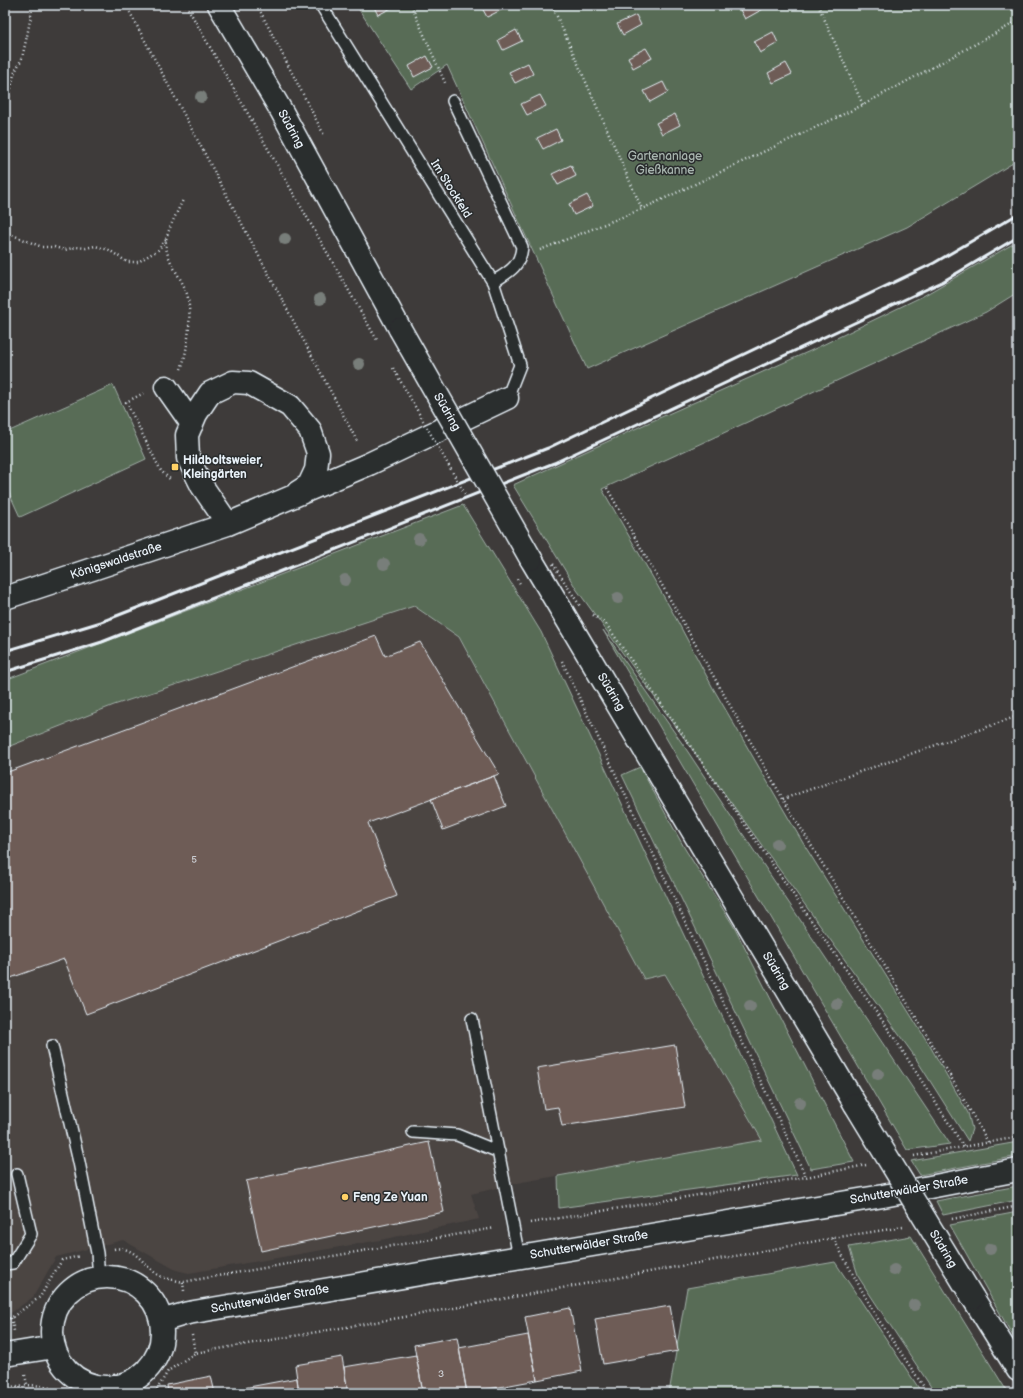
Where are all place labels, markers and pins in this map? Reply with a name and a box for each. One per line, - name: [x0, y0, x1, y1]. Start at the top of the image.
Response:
- place label: Hildboltsweier, Kleingärten: [183, 453, 263, 482]
- marker: Hildboltsweier, Kleingärten: [170, 462, 180, 472]
- place label: Feng Ze Yuan: [353, 1190, 428, 1205]
- marker: Feng Ze Yuan: [340, 1192, 350, 1202]

